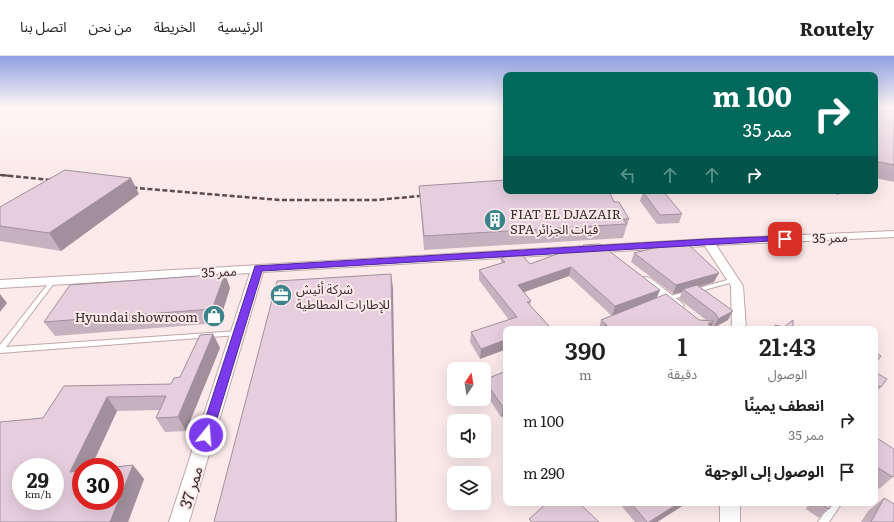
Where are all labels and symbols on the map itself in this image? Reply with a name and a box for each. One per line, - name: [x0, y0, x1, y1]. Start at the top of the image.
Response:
- place label: FIAT EL DJAZAIR SPA فيات الجزائر: [510, 204, 622, 238]
- building icon: FIAT EL DJAZAIR SPA فيات الجزائر: [482, 207, 508, 233]
- pin: [768, 222, 802, 256]
- street label: ممر 35: [812, 227, 848, 247]
- street label: ممر 35: [201, 261, 237, 281]
- place label: شركة أئيش للإطارات المطاطية: [296, 279, 390, 314]
- office icon: شركة أئيش للإطارات المطاطية: [268, 282, 294, 308]
- shop icon: Hyundai showroom: [201, 303, 227, 329]
- place label: Hyundai showroom: [75, 307, 198, 326]
- north arrow: [447, 362, 491, 406]
- position arrow: [185, 414, 227, 456]
- speed limit sign: 30: [72, 458, 124, 510]
- street label: ممر 37: [172, 463, 208, 511]

